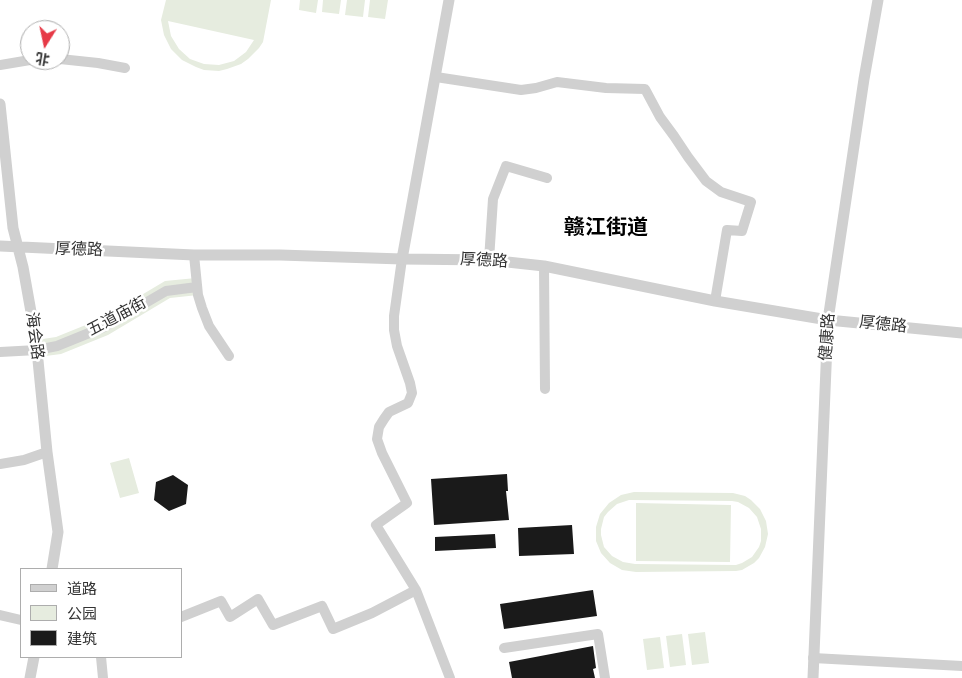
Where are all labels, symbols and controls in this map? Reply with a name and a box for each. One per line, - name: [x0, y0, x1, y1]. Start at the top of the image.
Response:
- north arrow: [20, 20, 70, 70]
- text: 北: [34, 49, 51, 69]
- district label: 赣江街道: [564, 215, 648, 241]
- street label: 厚德路: [55, 240, 103, 260]
- street label: 厚德路: [460, 250, 508, 272]
- street label: 五道庙街: [84, 294, 150, 340]
- street label: 海会路: [21, 311, 47, 361]
- street label: 健康路: [817, 312, 839, 362]
- street label: 厚德路: [858, 313, 908, 337]
- legend: [20, 568, 182, 658]
- text: 道路: [67, 578, 97, 599]
- text: 公园: [67, 603, 97, 624]
- text: 建筑: [67, 628, 97, 649]

